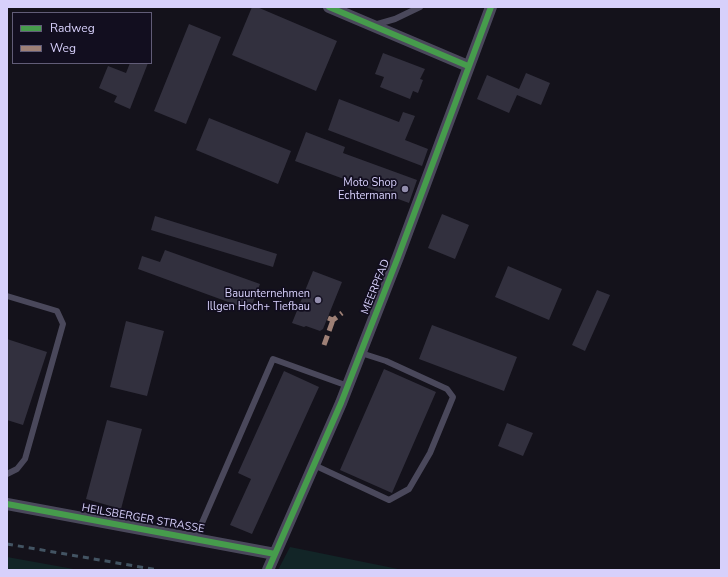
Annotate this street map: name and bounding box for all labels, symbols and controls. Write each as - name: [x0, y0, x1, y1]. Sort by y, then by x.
- legend: [12, 12, 152, 64]
- text: Radweg: [50, 20, 95, 36]
- text: Weg: [50, 40, 76, 56]
- place label: Moto Shop Echtermann: [338, 176, 397, 202]
- marker: Moto Shop Echtermann: [400, 184, 410, 194]
- street label: MEERPFAD: [359, 258, 393, 316]
- place label: Bauunternehmen Illgen Hoch+ Tiefbau: [207, 287, 310, 313]
- marker: Bauunternehmen Illgen Hoch+ Tiefbau: [313, 295, 323, 305]
- street label: HEILSBERGER STRASSE: [81, 502, 205, 536]

